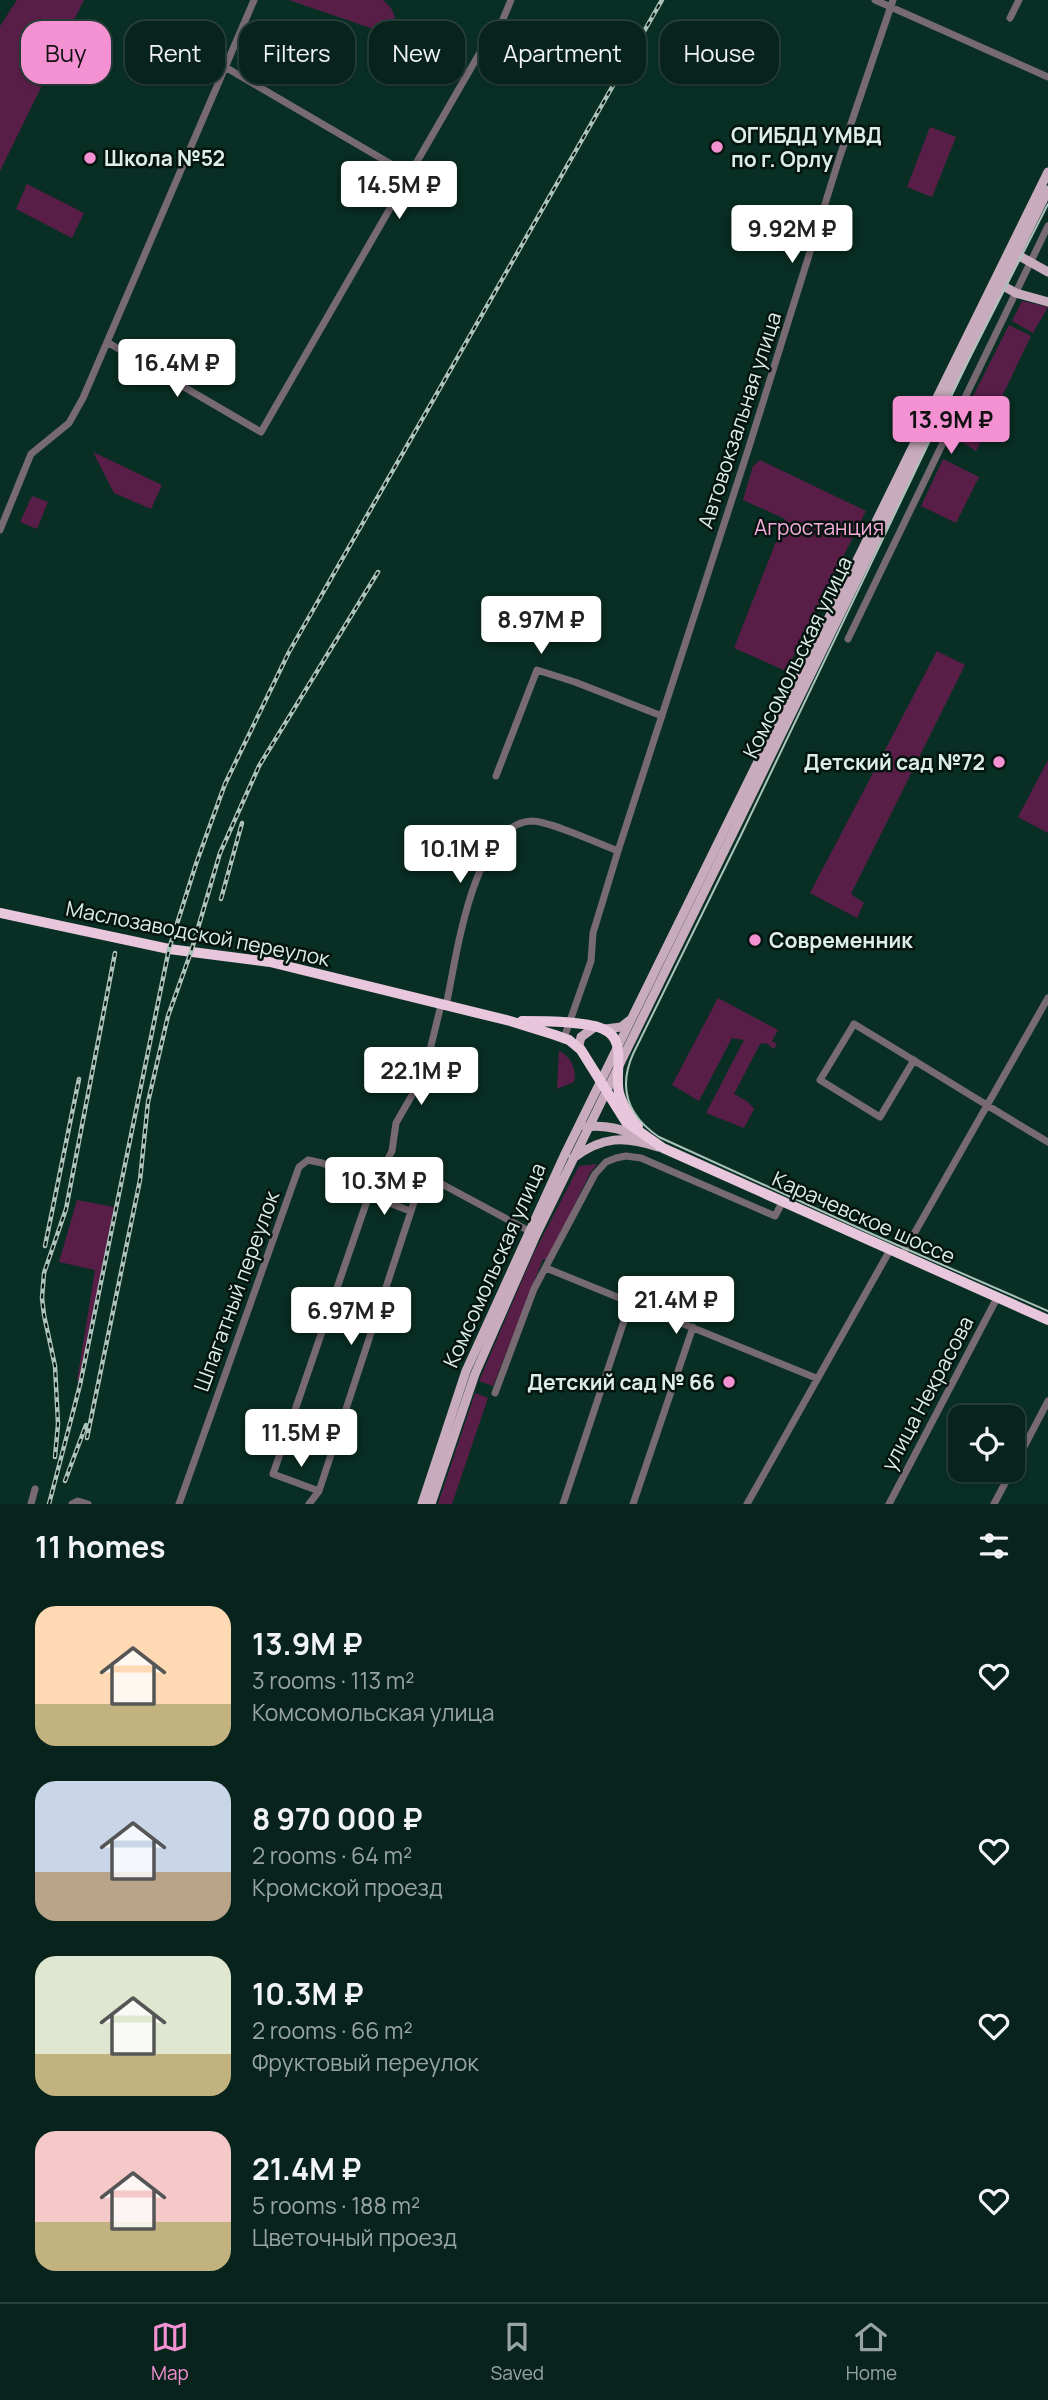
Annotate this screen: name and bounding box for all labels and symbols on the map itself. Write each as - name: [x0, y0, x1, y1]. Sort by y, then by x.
- place label: ОГИБДД УМВД по г. Орлу: [731, 121, 882, 173]
- marker: ОГИБДД УМВД по г. Орлу: [709, 139, 725, 155]
- place label: Школа №52: [104, 144, 225, 172]
- marker: Школа №52: [82, 150, 98, 166]
- pin: 14.5M ₽: [334, 162, 464, 221]
- pin: 9.92M ₽: [727, 205, 857, 265]
- street label: Автовокзальная улица: [691, 308, 787, 532]
- pin: 16.4M ₽: [112, 340, 242, 399]
- pin: 13.9M ₽: [886, 396, 1016, 456]
- park label: Агростанция: [754, 513, 884, 541]
- street label: Комсомольская улица: [736, 551, 858, 763]
- pin: 8.97M ₽: [476, 596, 606, 656]
- place label: Детский сад №72: [804, 748, 985, 776]
- marker: Детский сад №72: [991, 754, 1007, 770]
- pin: 10.1M ₽: [395, 826, 525, 885]
- street label: Маслозаводской переулок: [64, 894, 333, 972]
- place label: Современник: [769, 926, 913, 954]
- marker: Современник: [747, 932, 763, 948]
- pin: 22.1M ₽: [356, 1048, 486, 1107]
- pin: 10.3M ₽: [319, 1158, 449, 1217]
- street label: Комсомольская улица: [436, 1158, 552, 1372]
- street label: Карачевское шоссе: [768, 1164, 960, 1270]
- street label: Шпагатный переулок: [187, 1186, 285, 1395]
- pin: 21.4M ₽: [611, 1276, 741, 1336]
- pin: 6.97M ₽: [286, 1288, 416, 1347]
- street label: улица Некрасова: [874, 1311, 980, 1475]
- place label: Детский сад № 66: [527, 1368, 715, 1396]
- marker: Детский сад № 66: [721, 1374, 737, 1390]
- pin: 11.5M ₽: [236, 1410, 366, 1469]

